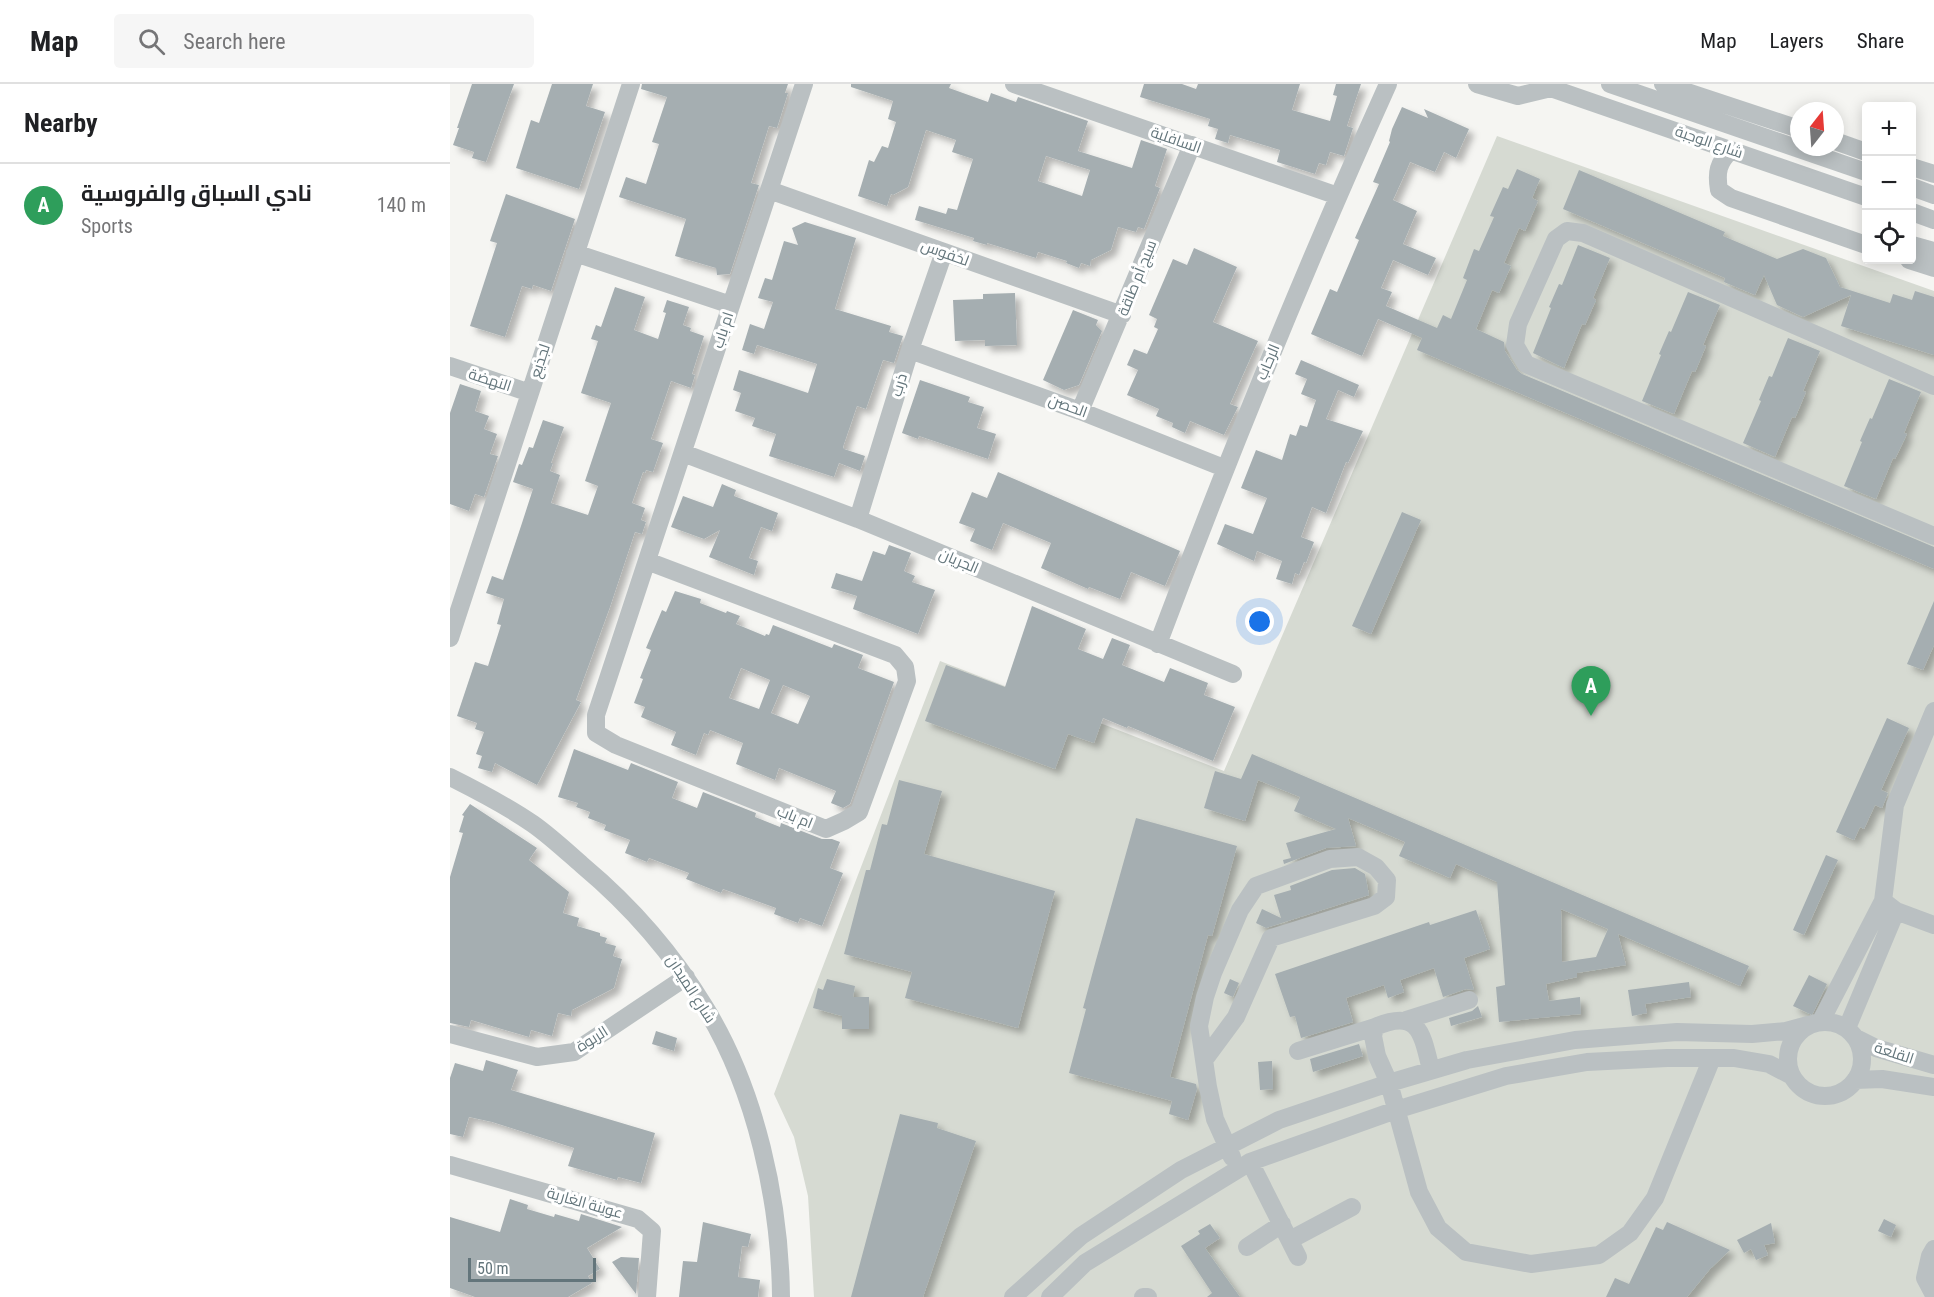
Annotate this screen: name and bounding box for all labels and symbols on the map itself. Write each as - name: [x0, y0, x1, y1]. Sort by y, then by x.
- north arrow: [1790, 102, 1844, 156]
- street label: شارع الوجبة: [1672, 122, 1745, 164]
- street label: السافلية: [1148, 123, 1204, 157]
- street label: لخفوس: [918, 236, 971, 271]
- street label: سيج أم طاقة: [1113, 237, 1162, 319]
- street label: ام باب: [709, 310, 738, 351]
- street label: الرحاب: [1252, 341, 1284, 383]
- street label: لجذيع: [526, 342, 556, 381]
- street label: النهضة: [466, 365, 514, 396]
- street label: ذرب: [887, 371, 911, 399]
- street label: الحصن: [1046, 391, 1090, 422]
- street label: الجريان: [936, 545, 982, 578]
- your location: [1245, 607, 1274, 636]
- pin: A: [1572, 666, 1610, 716]
- street label: ام باب: [774, 802, 816, 833]
- street label: شارع الميدان: [661, 952, 720, 1027]
- street label: الربوة: [573, 1022, 611, 1056]
- street label: القلعة: [1872, 1038, 1916, 1068]
- street label: عوينة الغارية: [545, 1184, 625, 1222]
- scale bar: [468, 1255, 596, 1282]

